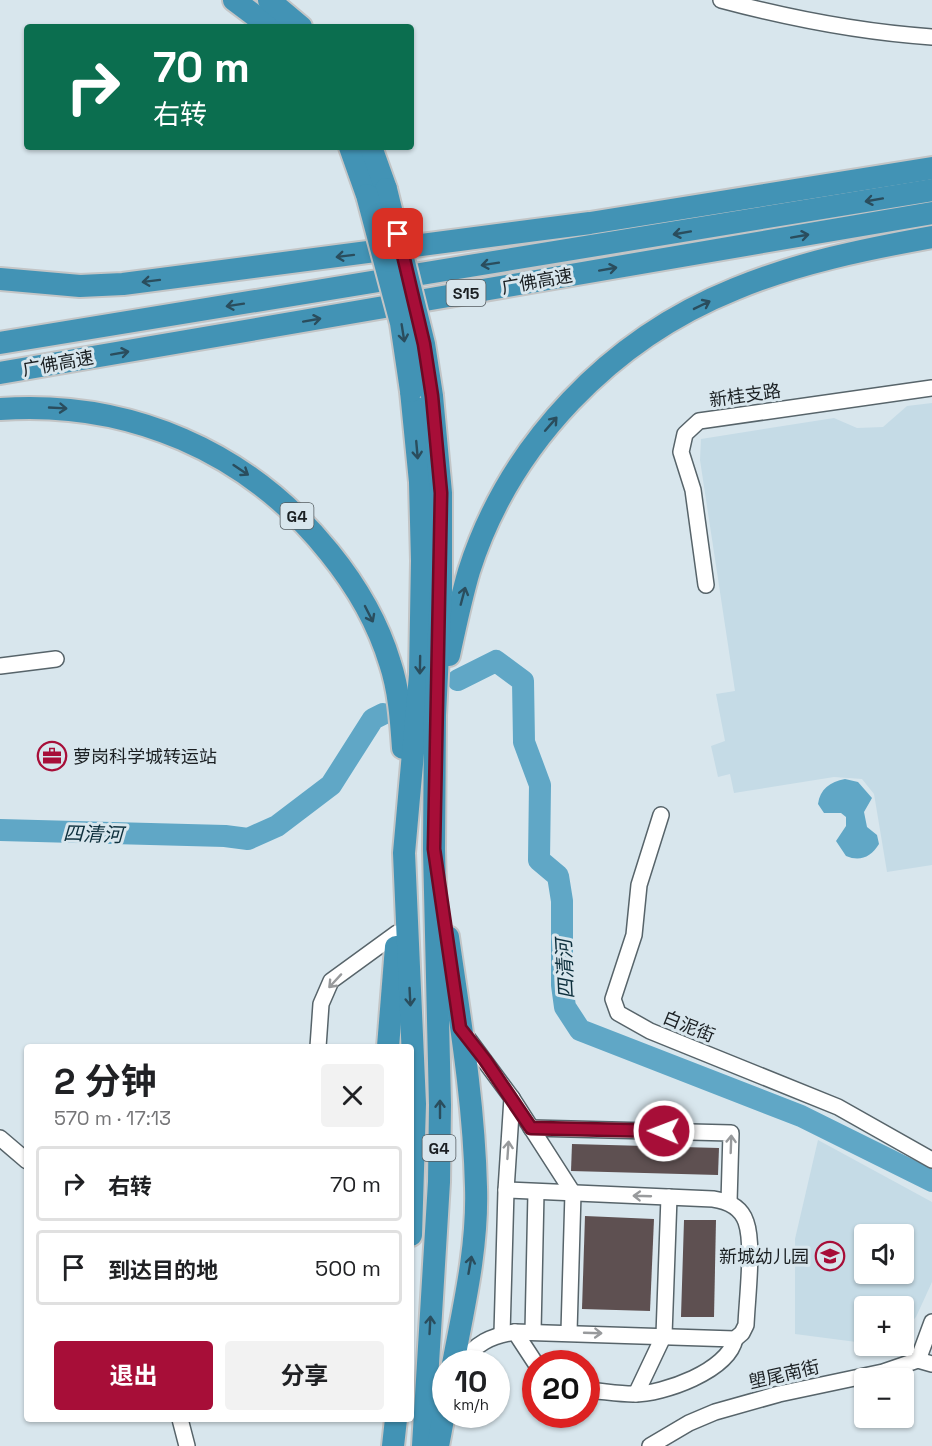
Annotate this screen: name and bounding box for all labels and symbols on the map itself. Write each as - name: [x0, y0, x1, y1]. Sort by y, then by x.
- one-way arrow: [865, 195, 885, 206]
- pin: [372, 208, 423, 259]
- one-way arrow: [673, 227, 692, 238]
- one-way arrow: [789, 230, 809, 241]
- one-way arrow: [335, 251, 355, 262]
- one-way arrow: [480, 259, 500, 270]
- street label: 广佛高速: [500, 263, 574, 299]
- one-way arrow: [597, 263, 617, 274]
- one-way arrow: [142, 275, 162, 286]
- road number: S15: [446, 280, 486, 306]
- one-way arrow: [693, 298, 711, 310]
- one-way arrow: [226, 300, 245, 311]
- one-way arrow: [302, 314, 321, 325]
- one-way arrow: [397, 322, 408, 342]
- street label: 广佛高速: [21, 345, 95, 381]
- one-way arrow: [109, 347, 129, 358]
- street label: 新桂支路: [708, 379, 782, 411]
- one-way arrow: [48, 403, 68, 414]
- one-way arrow: [544, 416, 557, 432]
- one-way arrow: [412, 439, 423, 459]
- one-way arrow: [232, 464, 249, 476]
- road number: G4: [280, 503, 314, 529]
- one-way arrow: [457, 587, 469, 606]
- one-way arrow: [363, 605, 375, 623]
- one-way arrow: [414, 655, 425, 675]
- office icon: 萝岗科学城转运站: [36, 740, 68, 772]
- place label: 萝岗科学城转运站: [73, 745, 217, 768]
- water label: 四清河: [63, 820, 127, 848]
- water label: 四清河: [550, 934, 580, 1000]
- one-way arrow: [328, 973, 343, 988]
- one-way arrow: [404, 986, 415, 1006]
- street label: 白泥街: [660, 1005, 718, 1047]
- one-way arrow: [434, 1099, 446, 1119]
- position arrow: [632, 1099, 696, 1163]
- one-way arrow: [725, 1134, 737, 1154]
- road number: G4: [422, 1135, 456, 1161]
- one-way arrow: [503, 1141, 514, 1161]
- one-way arrow: [632, 1190, 652, 1202]
- school or university icon: 新城幼儿园: [814, 1240, 846, 1272]
- place label: 新城幼儿园: [719, 1245, 809, 1268]
- one-way arrow: [465, 1255, 476, 1275]
- one-way arrow: [425, 1315, 436, 1335]
- one-way arrow: [582, 1327, 602, 1338]
- speed limit sign: 20: [522, 1350, 600, 1428]
- street label: 塱尾南街: [746, 1355, 822, 1393]

